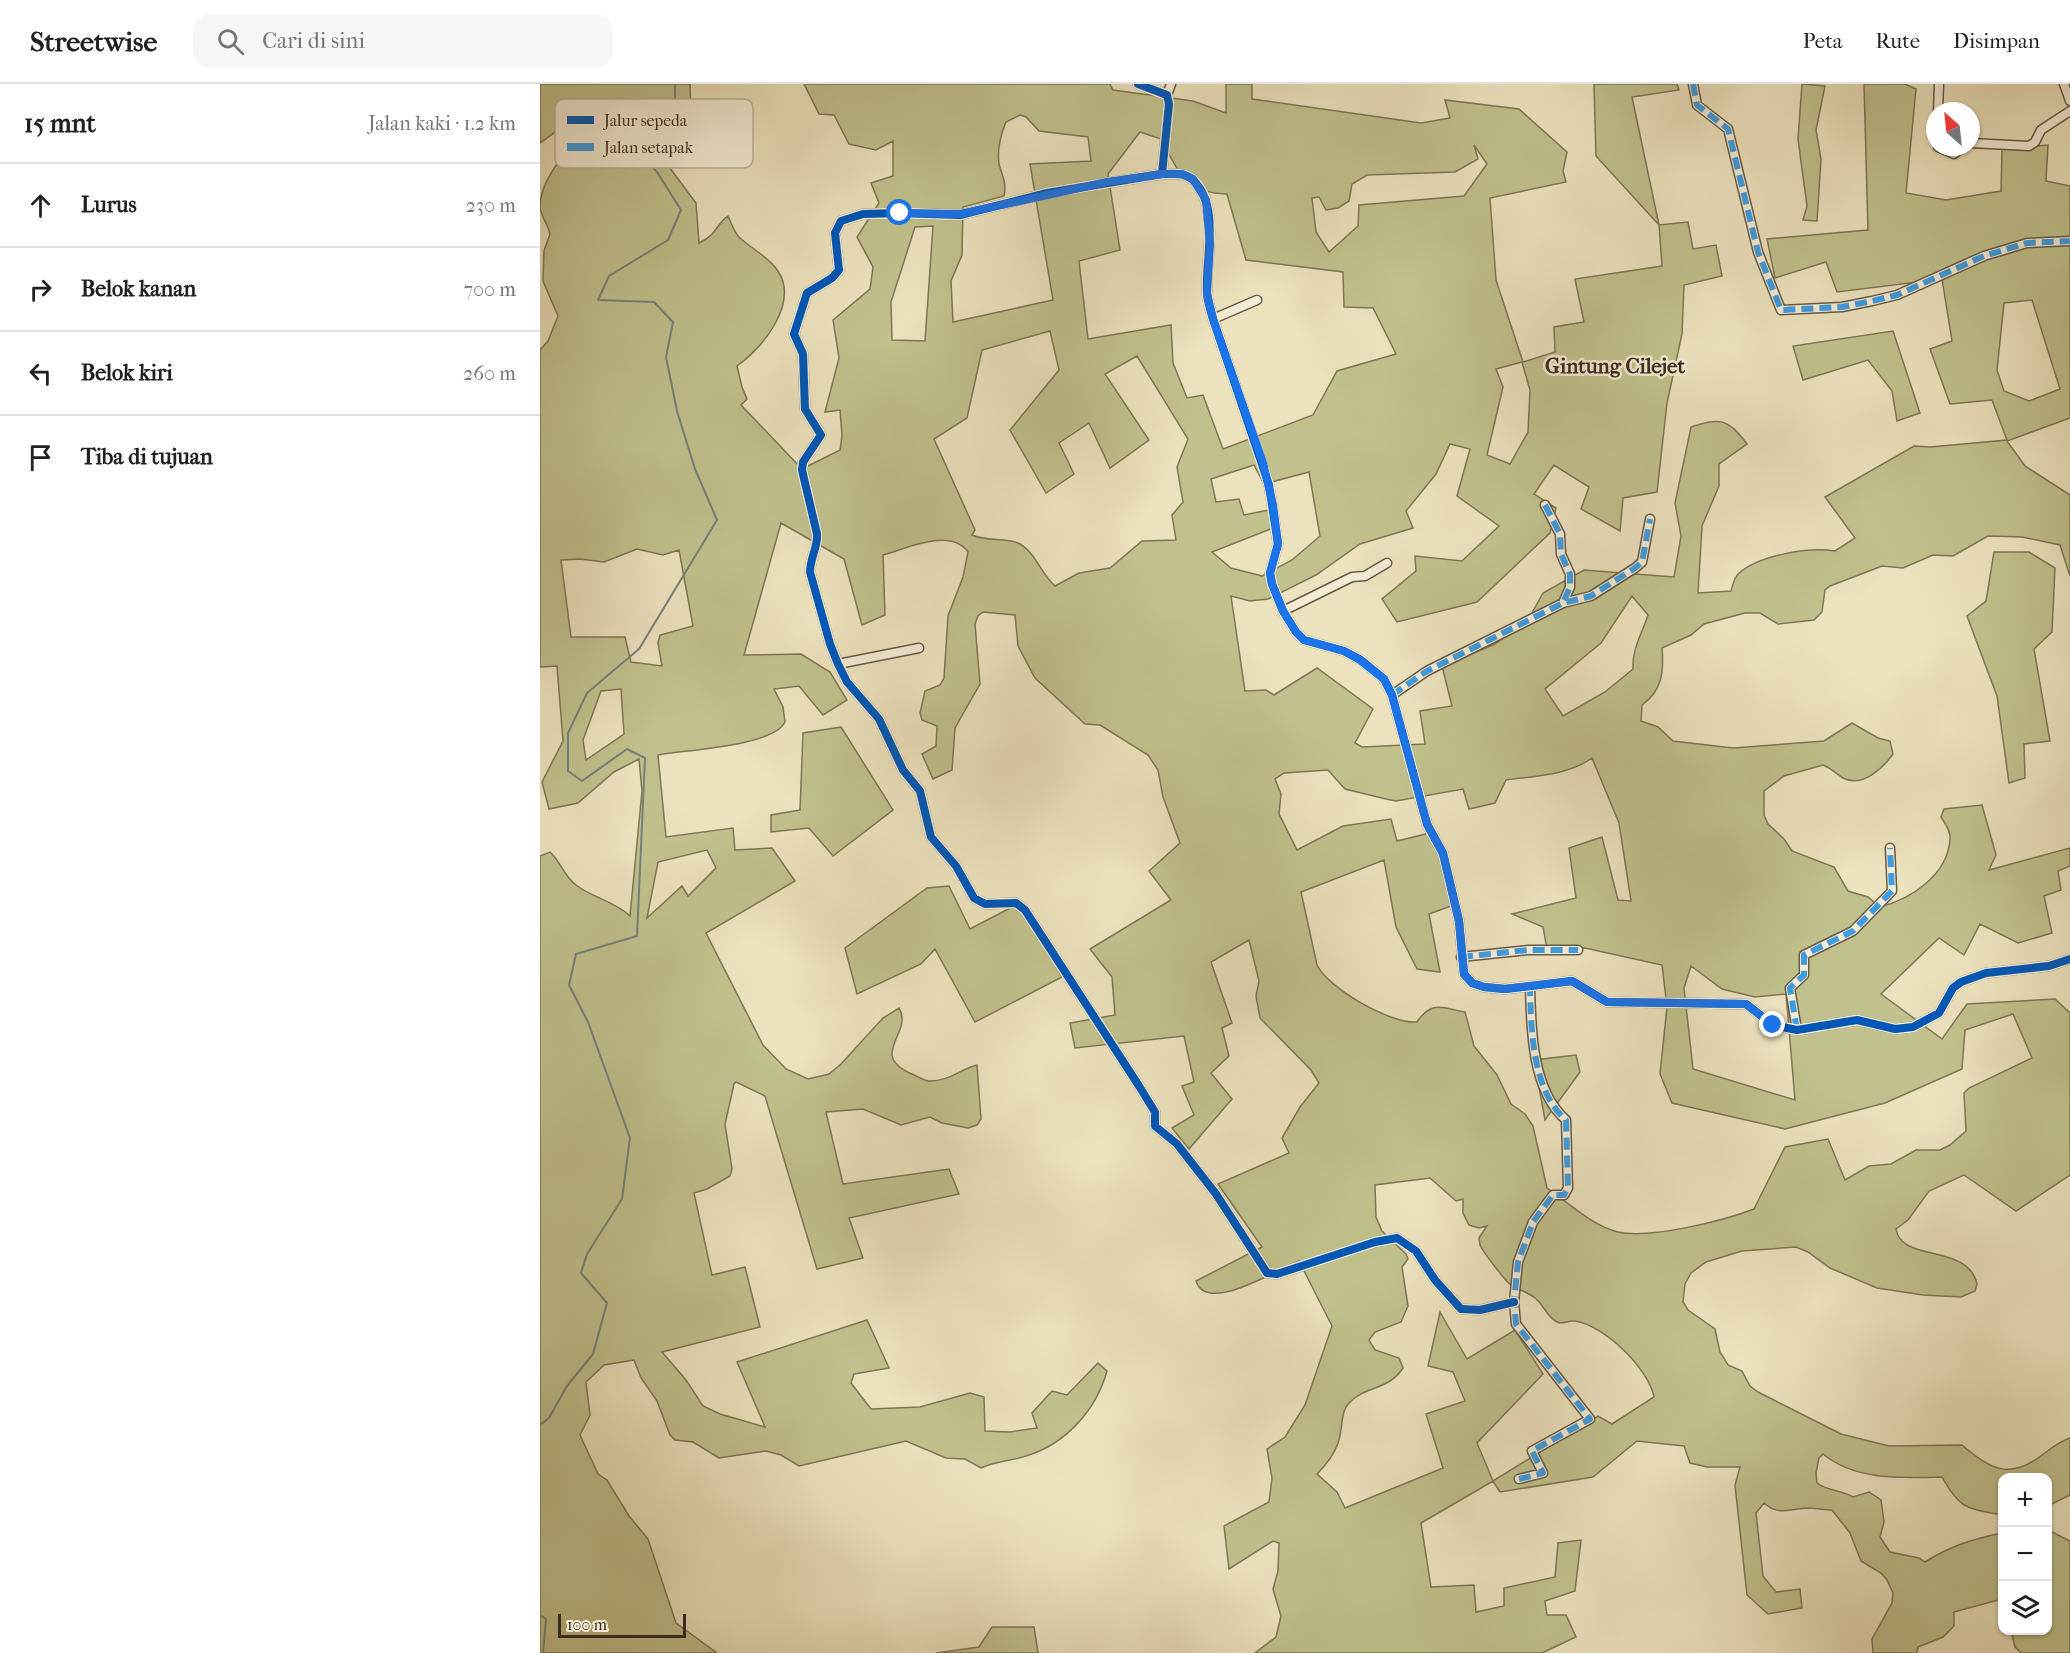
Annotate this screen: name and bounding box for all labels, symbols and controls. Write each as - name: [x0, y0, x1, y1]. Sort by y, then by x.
- search box: [193, 14, 613, 68]
- text: Streetwise: [30, 25, 157, 58]
- icon: search: [214, 25, 247, 58]
- text: Cari di sini: [262, 28, 365, 54]
- text: Peta: [1803, 29, 1842, 53]
- text: Rute: [1875, 29, 1920, 53]
- text: Disimpan: [1953, 29, 2040, 53]
- legend: [555, 99, 753, 168]
- north arrow: [1926, 102, 1980, 156]
- text: 15 mnt: [24, 108, 96, 139]
- text: Jalur sepeda: [602, 111, 688, 130]
- text: Jalan kaki · 1.2 km: [368, 112, 516, 135]
- text: Jalan setapak: [602, 138, 694, 157]
- icon: ahead: [24, 189, 57, 222]
- text: Lurus: [81, 192, 137, 218]
- text: 230 m: [466, 194, 516, 217]
- route start: [886, 199, 912, 225]
- icon: right: [24, 273, 57, 306]
- text: Belok kanan: [81, 276, 196, 302]
- text: 700 m: [463, 278, 516, 301]
- district label: Gintung Cilejet: [1545, 354, 1685, 378]
- icon: left: [24, 357, 57, 390]
- text: Belok kiri: [81, 360, 173, 386]
- text: 260 m: [463, 362, 516, 385]
- icon: arrive: [24, 441, 57, 474]
- text: Tiba di tujuan: [81, 444, 213, 470]
- route end: [1759, 1011, 1785, 1037]
- map controls: [1998, 1473, 2052, 1635]
- button: +: [1998, 1473, 2052, 1527]
- button: −: [1998, 1527, 2052, 1581]
- button: layers: [1998, 1581, 2052, 1635]
- scale bar: [558, 1611, 686, 1638]
- text: 100 m: [567, 1615, 607, 1634]

